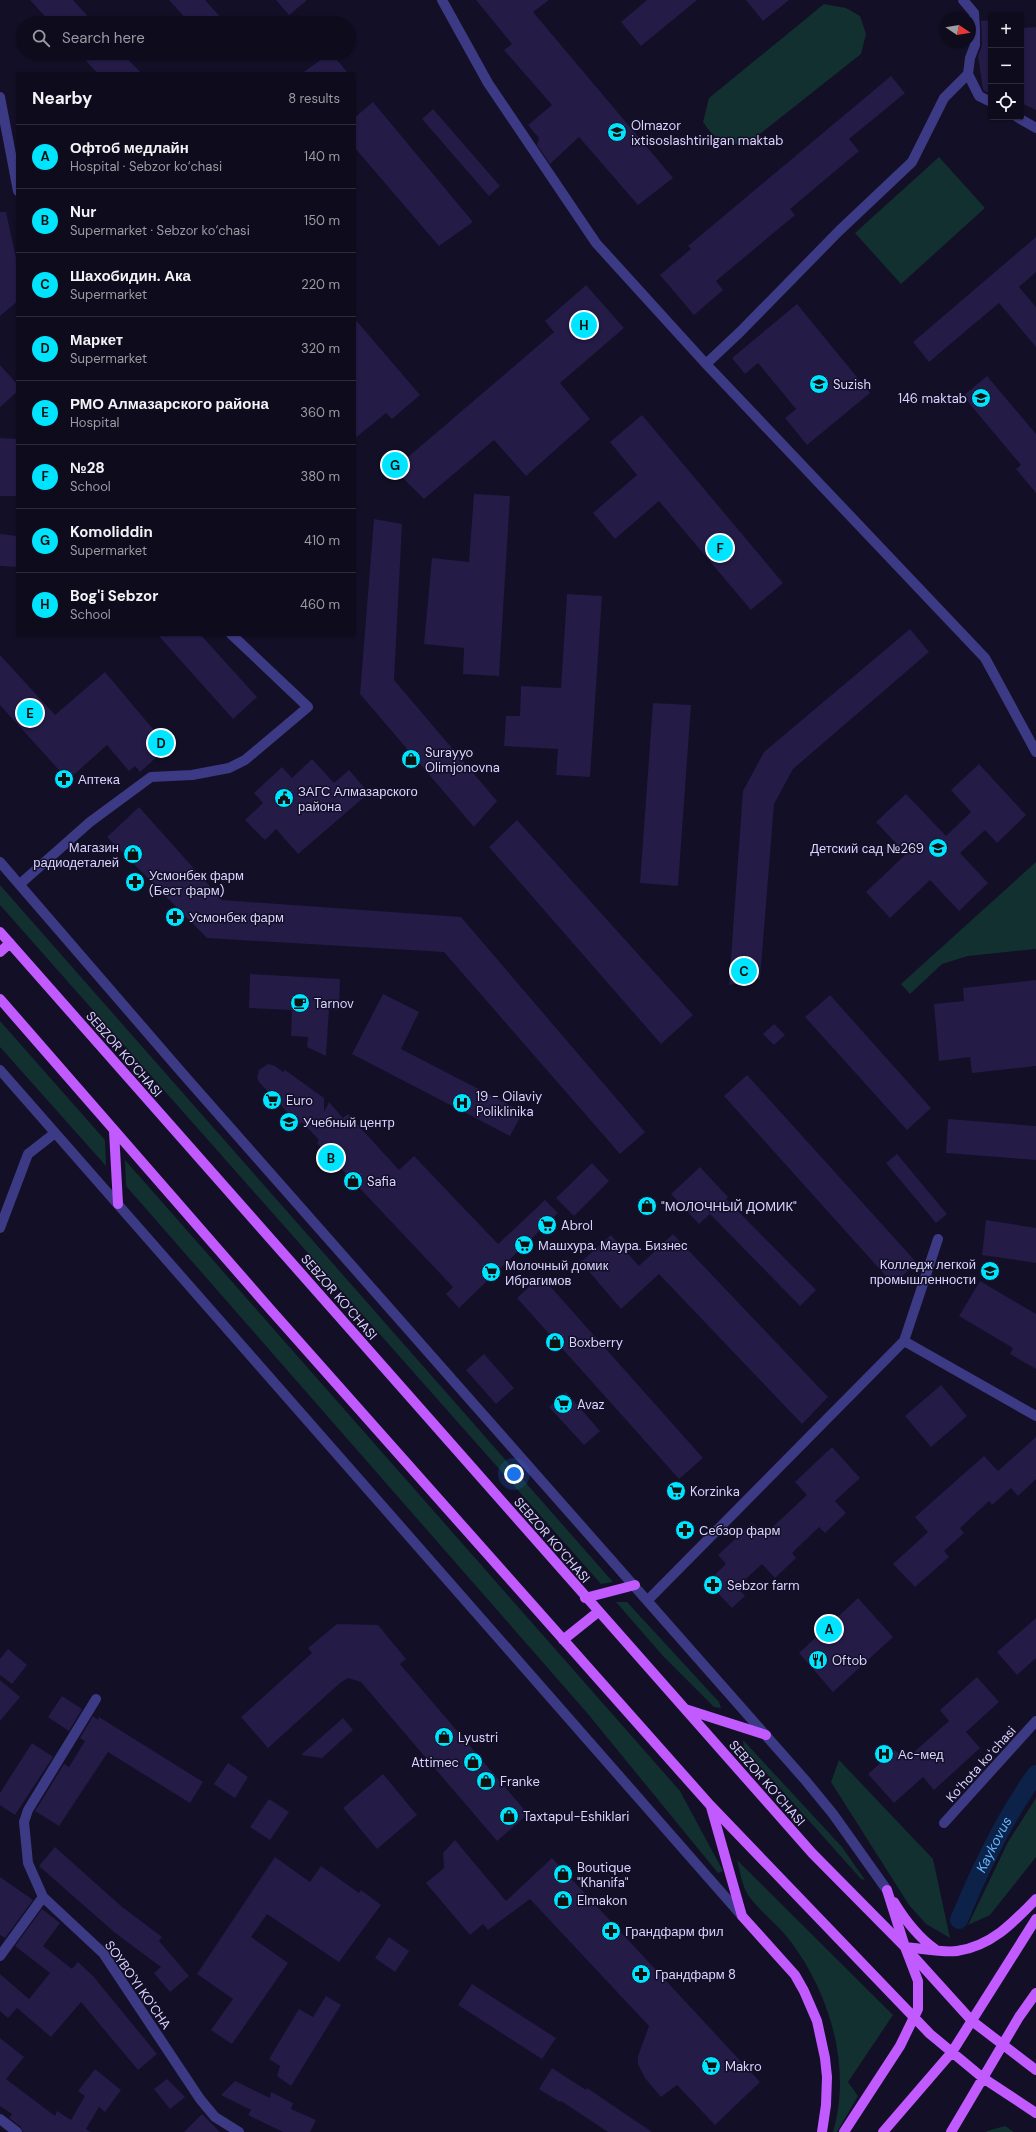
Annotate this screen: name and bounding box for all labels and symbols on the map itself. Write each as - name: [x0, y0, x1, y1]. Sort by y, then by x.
- north arrow: [940, 12, 976, 48]
- place label: Olmazor ixtisoslashtirilgan maktab: [631, 117, 783, 149]
- school or university icon: Olmazor ixtisoslashtirilgan maktab: [606, 121, 628, 143]
- pin: H: [571, 310, 597, 340]
- school or university icon: Suzish: [808, 373, 830, 395]
- place label: Suzish: [833, 376, 871, 393]
- school or university icon: 146 maktab: [970, 387, 992, 409]
- place label: 146 maktab: [898, 390, 967, 407]
- pin: G: [382, 450, 408, 480]
- pin: F: [707, 533, 733, 563]
- pin: E: [17, 698, 43, 728]
- pin: D: [148, 728, 174, 758]
- place label: Surayyo Olimjonovna: [425, 744, 500, 776]
- shop icon: Surayyo Olimjonovna: [400, 748, 422, 770]
- pharmacy icon: Аптека: [53, 768, 75, 790]
- place label: Аптека: [78, 771, 121, 788]
- place label: ЗАГС Алмазарского района: [298, 783, 418, 815]
- public building icon: ЗАГС Алмазарского района: [273, 787, 295, 809]
- school or university icon: Детский сад №269: [927, 837, 949, 859]
- place label: Магазин радиодеталей: [33, 839, 119, 871]
- place label: Детский сад №269: [810, 840, 924, 857]
- shop icon: Магазин радиодеталей: [122, 843, 144, 865]
- place label: Усмонбек фарм (Бест фарм): [149, 867, 244, 899]
- pharmacy icon: Усмонбек фарм (Бест фарм): [124, 871, 146, 893]
- pharmacy icon: Усмонбек фарм: [164, 906, 186, 928]
- place label: Усмонбек фарм: [189, 909, 284, 926]
- pin: C: [731, 956, 757, 986]
- cafe icon: Tarnov: [289, 992, 311, 1014]
- place label: Tarnov: [314, 995, 354, 1012]
- street label: SEBZOR KO‘CHASI: [82, 1008, 166, 1100]
- place label: 19 - Oilaviy Poliklinika: [476, 1088, 542, 1120]
- supermarket icon: Euro: [261, 1089, 283, 1111]
- place label: Euro: [286, 1092, 313, 1109]
- hospital icon: 19 - Oilaviy Poliklinika: [451, 1092, 473, 1114]
- school or university icon: Учебный центр: [278, 1111, 300, 1133]
- place label: Учебный центр: [303, 1114, 395, 1131]
- pin: B: [318, 1143, 344, 1173]
- shop icon: Safia: [342, 1170, 364, 1192]
- place label: Safia: [367, 1173, 396, 1190]
- shop icon: "МОЛОЧНЫЙ ДОМИК": [636, 1195, 658, 1217]
- place label: "МОЛОЧНЫЙ ДОМИК": [661, 1198, 797, 1215]
- supermarket icon: Abrol: [536, 1214, 558, 1236]
- place label: Abrol: [561, 1217, 593, 1234]
- supermarket icon: Машхура. Маура. Бизнес: [513, 1234, 535, 1256]
- place label: Машхура. Маура. Бизнес: [538, 1237, 688, 1254]
- street label: SEBZOR KO‘CHASI: [297, 1251, 381, 1343]
- place label: Колледж легкой промышленности: [870, 1256, 976, 1288]
- place label: Молочный домик Ибрагимов: [505, 1257, 609, 1289]
- school or university icon: Колледж легкой промышленности: [979, 1260, 1001, 1282]
- supermarket icon: Молочный домик Ибрагимов: [480, 1261, 502, 1283]
- shop icon: Boxberry: [544, 1331, 566, 1353]
- place label: Boxberry: [569, 1334, 623, 1351]
- supermarket icon: Avaz: [552, 1393, 574, 1415]
- place label: Avaz: [577, 1396, 605, 1413]
- your location: [504, 1464, 524, 1484]
- supermarket icon: Korzinka: [665, 1480, 687, 1502]
- place label: Korzinka: [690, 1483, 740, 1500]
- street label: SEBZOR KO‘CHASI: [510, 1494, 594, 1586]
- pharmacy icon: Себзор фарм: [674, 1519, 696, 1541]
- place label: Себзор фарм: [699, 1522, 781, 1539]
- pharmacy icon: Sebzor farm: [702, 1574, 724, 1596]
- place label: Sebzor farm: [727, 1577, 800, 1594]
- pin: A: [816, 1614, 842, 1644]
- restaurant icon: Oftob: [807, 1649, 829, 1671]
- place label: Oftob: [832, 1652, 867, 1669]
- street label: Koʻhota koʻchasi: [942, 1722, 1020, 1806]
- shop icon: Lyustri: [433, 1726, 455, 1748]
- place label: Lyustri: [458, 1729, 498, 1746]
- street label: SEBZOR KO‘CHASI: [725, 1737, 809, 1829]
- hospital icon: Ас-мед: [873, 1743, 895, 1765]
- place label: Ас-мед: [898, 1746, 944, 1763]
- shop icon: Attimec: [462, 1751, 484, 1773]
- place label: Attimec: [411, 1754, 459, 1771]
- shop icon: Franke: [475, 1770, 497, 1792]
- place label: Franke: [500, 1773, 540, 1790]
- shop icon: Taxtapul-Eshiklari: [498, 1805, 520, 1827]
- place label: Taxtapul-Eshiklari: [523, 1808, 629, 1825]
- water label: Kaykovus: [972, 1813, 1016, 1876]
- place label: Boutique "Khanifa": [577, 1859, 631, 1891]
- shop icon: Boutique "Khanifa": [552, 1863, 574, 1885]
- shop icon: Elmakon: [552, 1889, 574, 1911]
- place label: Elmakon: [577, 1892, 627, 1909]
- pharmacy icon: Грандфарм фил: [600, 1920, 622, 1942]
- place label: Грандфарм фил: [625, 1923, 724, 1940]
- street label: SOYBO'YI KO'CHA: [101, 1937, 175, 2033]
- pharmacy icon: Грандфарм 8: [630, 1963, 652, 1985]
- place label: Грандфарм 8: [655, 1966, 736, 1983]
- supermarket icon: Makro: [700, 2055, 722, 2077]
- place label: Makro: [725, 2058, 762, 2075]

